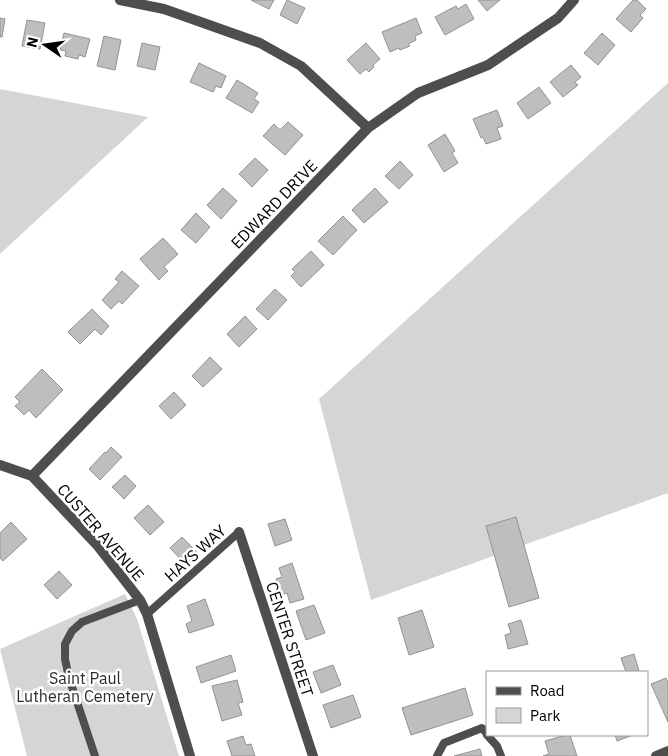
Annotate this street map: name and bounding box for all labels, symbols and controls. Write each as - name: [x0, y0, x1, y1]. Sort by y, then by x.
- north arrow: [20, 20, 70, 70]
- text: N: [22, 35, 42, 49]
- street label: EDWARD DRIVE: [227, 155, 321, 253]
- street label: CUSTER AVENUE: [53, 479, 149, 585]
- street label: HAYS WAY: [160, 520, 230, 586]
- street label: CENTER STREET: [262, 579, 318, 699]
- park label: Saint Paul Lutheran Cemetery: [16, 668, 154, 706]
- legend: [486, 671, 648, 736]
- text: Road: [530, 681, 565, 700]
- text: Park: [530, 706, 560, 725]

